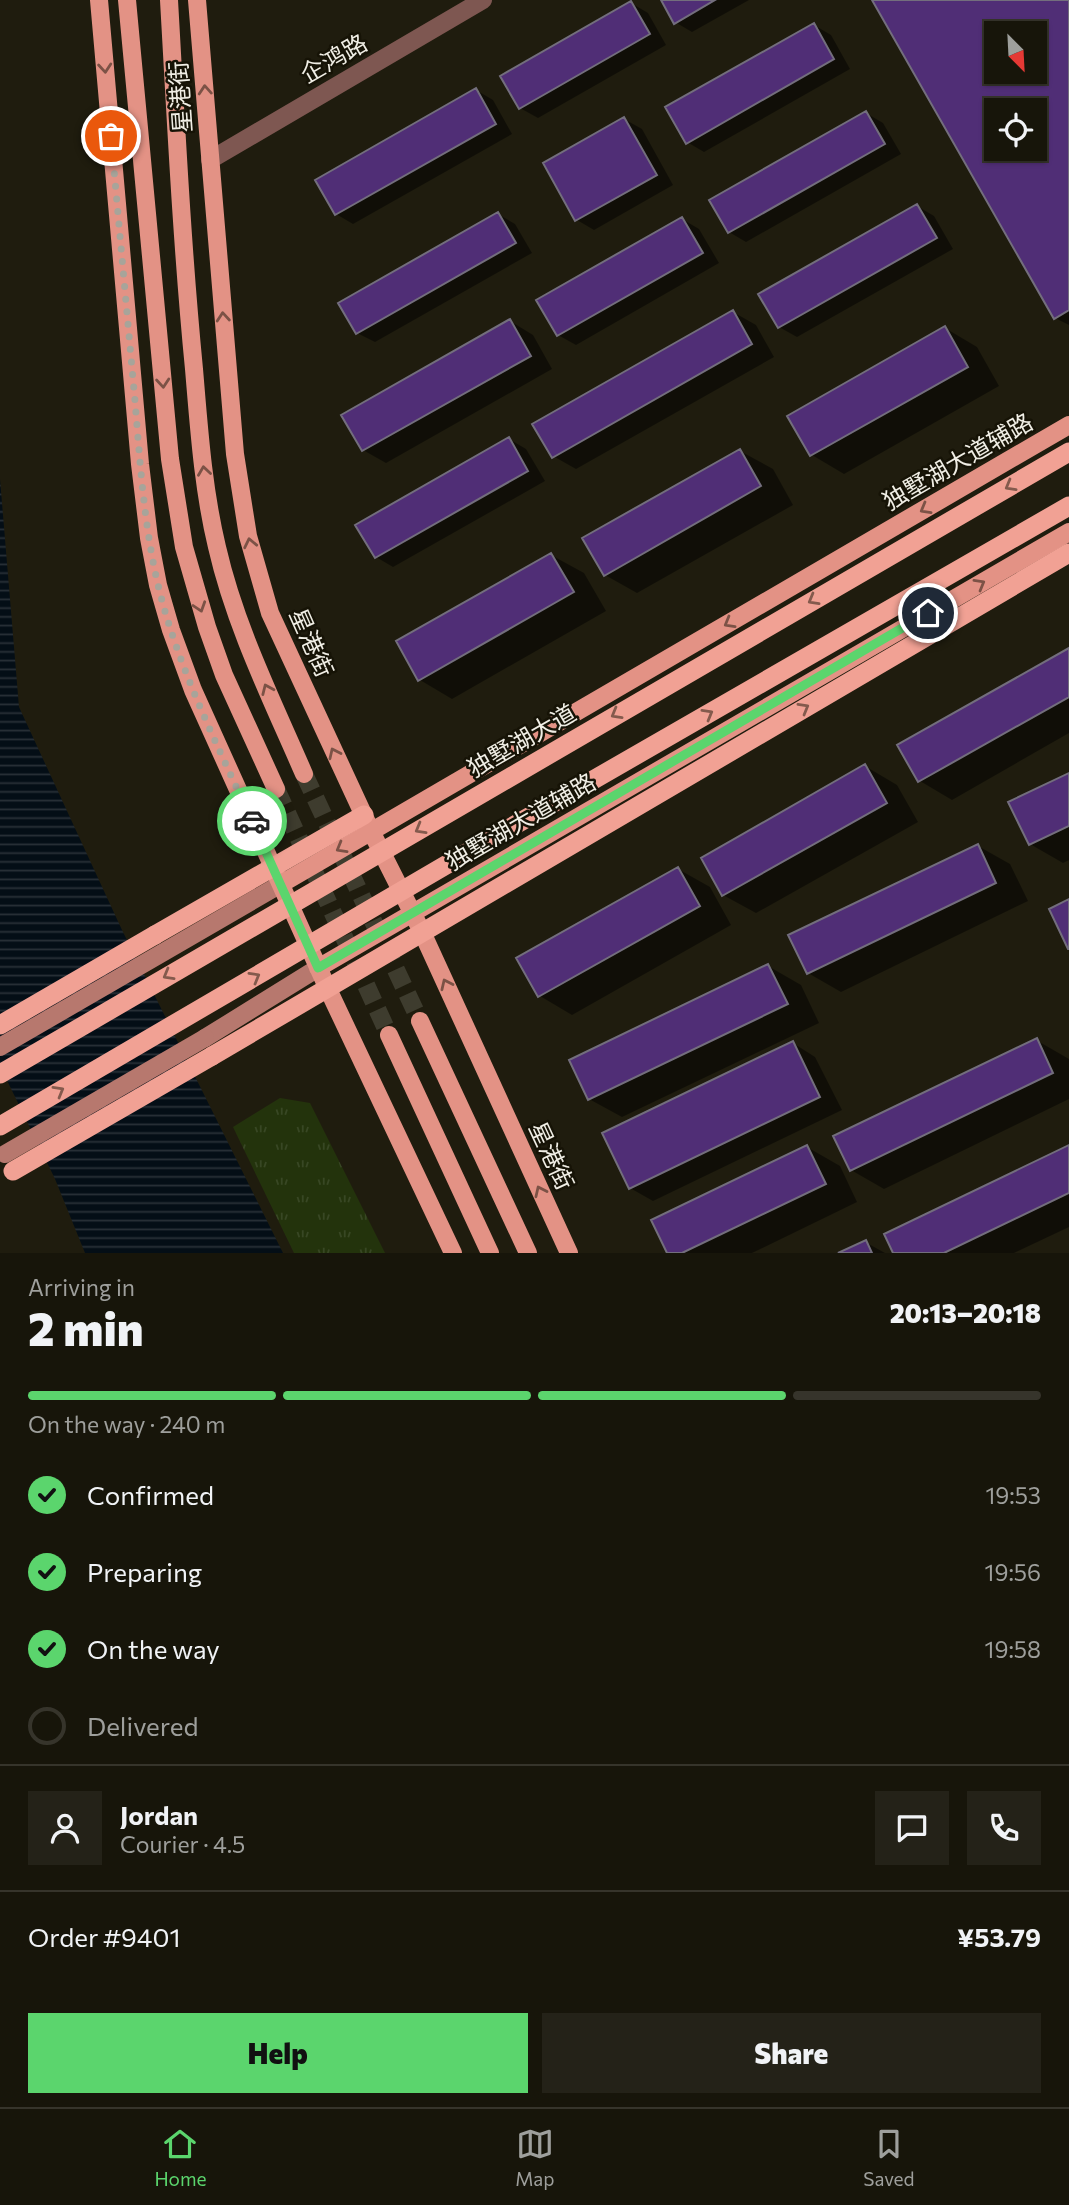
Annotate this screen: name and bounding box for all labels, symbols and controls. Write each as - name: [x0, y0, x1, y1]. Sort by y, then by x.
- north arrow: [984, 21, 1046, 84]
- map controls: [984, 21, 1047, 161]
- street label: 企鸿路: [295, 27, 372, 88]
- street label: 星港街: [163, 60, 196, 134]
- one-way arrow: [97, 63, 112, 74]
- one-way arrow: [198, 84, 213, 95]
- button: locate: [984, 98, 1047, 161]
- pin: [81, 106, 141, 166]
- icon: bag: [92, 117, 130, 155]
- one-way arrow: [216, 311, 231, 322]
- one-way arrow: [155, 378, 170, 389]
- street label: 独墅湖大道辅路: [877, 406, 1037, 515]
- one-way arrow: [197, 465, 212, 477]
- one-way arrow: [1005, 478, 1017, 491]
- one-way arrow: [920, 501, 933, 514]
- one-way arrow: [243, 537, 258, 549]
- one-way arrow: [972, 579, 985, 592]
- pin: [898, 583, 958, 643]
- one-way arrow: [808, 592, 821, 605]
- icon: home: [909, 594, 947, 632]
- one-way arrow: [192, 601, 207, 613]
- street label: 星港街: [284, 604, 340, 681]
- one-way arrow: [723, 615, 736, 628]
- one-way arrow: [261, 683, 275, 696]
- street label: 独墅湖大道: [462, 697, 580, 782]
- one-way arrow: [796, 703, 809, 716]
- one-way arrow: [611, 706, 624, 719]
- one-way arrow: [700, 709, 713, 722]
- one-way arrow: [329, 748, 343, 760]
- street label: 独墅湖大道辅路: [440, 766, 600, 875]
- courier: [217, 786, 287, 856]
- icon: car: [233, 802, 271, 840]
- one-way arrow: [414, 820, 427, 833]
- one-way arrow: [336, 840, 349, 853]
- one-way arrow: [163, 967, 176, 980]
- one-way arrow: [248, 972, 261, 985]
- one-way arrow: [440, 979, 454, 991]
- one-way arrow: [52, 1086, 64, 1099]
- street label: 星港街: [524, 1117, 581, 1194]
- one-way arrow: [535, 1186, 549, 1198]
- text: Arriving in: [28, 1273, 135, 1301]
- text: 20:13–20:18: [890, 1297, 1041, 1328]
- text: 2 min: [28, 1299, 144, 1355]
- text: On the way · 240 m: [28, 1410, 225, 1438]
- icon: check: [28, 1476, 66, 1514]
- text: Confirmed: [87, 1479, 214, 1510]
- text: 19:53: [985, 1481, 1041, 1509]
- icon: check: [28, 1553, 66, 1591]
- text: Preparing: [87, 1556, 202, 1587]
- text: 19:56: [985, 1558, 1041, 1586]
- icon: check: [28, 1630, 66, 1668]
- text: On the way: [87, 1633, 220, 1664]
- text: 19:58: [985, 1635, 1041, 1663]
- text: Delivered: [87, 1710, 198, 1741]
- button: person: [28, 1791, 102, 1865]
- button: chat: [875, 1791, 949, 1865]
- button: phone: [967, 1791, 1041, 1865]
- text: Jordan: [120, 1799, 198, 1830]
- text: Courier · 4.5: [120, 1830, 245, 1858]
- text: Order #9401: [28, 1921, 181, 1952]
- text: ¥53.79: [957, 1921, 1041, 1952]
- button: Help: [28, 2013, 528, 2093]
- button: Share: [542, 2013, 1041, 2093]
- tab: Home: [154, 2125, 207, 2190]
- tab: Map: [515, 2125, 555, 2190]
- tab: Saved: [863, 2125, 915, 2190]

